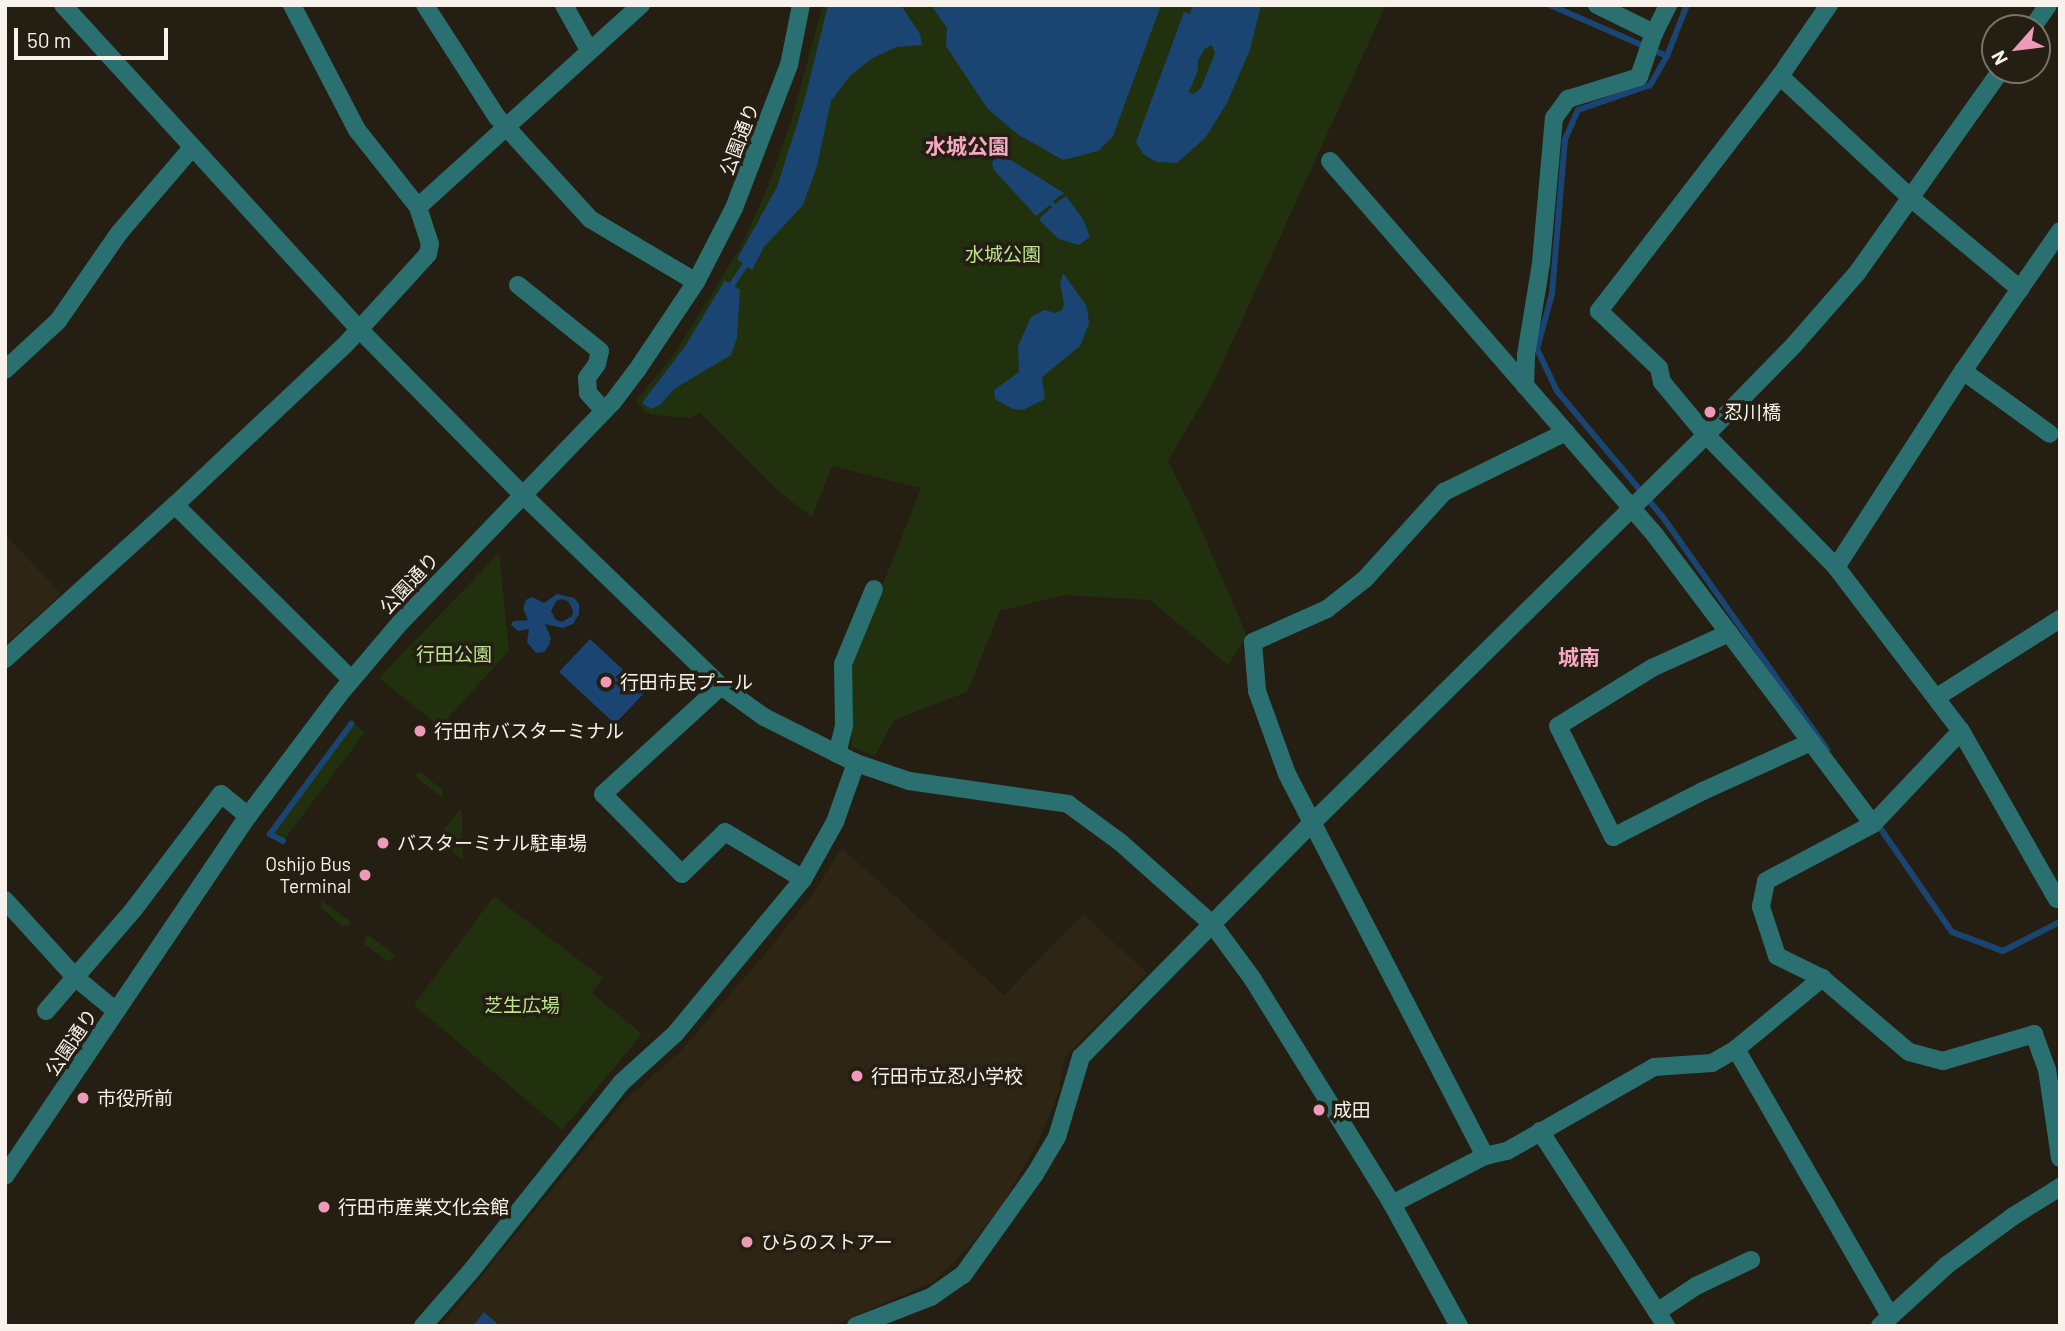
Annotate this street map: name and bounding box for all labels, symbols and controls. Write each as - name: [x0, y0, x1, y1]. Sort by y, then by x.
- scale bar: [18, 14, 172, 58]
- north arrow: [1981, 14, 2051, 84]
- text: 50 m: [27, 27, 71, 52]
- text: N: [1986, 47, 2012, 69]
- street label: 公園通り: [715, 99, 763, 179]
- district label: 水城公園: [925, 133, 1009, 159]
- park label: 水城公園: [965, 243, 1041, 265]
- place label: 忍川橋: [1724, 401, 1781, 423]
- marker: 忍川橋: [1702, 404, 1718, 420]
- street label: 公園通り: [375, 547, 443, 619]
- park label: 行田公園: [416, 643, 492, 665]
- district label: 城南: [1558, 644, 1600, 670]
- place label: 行田市民プール: [620, 671, 753, 693]
- marker: 行田市民プール: [598, 674, 614, 690]
- place label: 行田市バスターミナル: [434, 720, 624, 742]
- marker: 行田市バスターミナル: [412, 723, 428, 739]
- place label: バスターミナル駐車場: [397, 832, 587, 854]
- marker: バスターミナル駐車場: [375, 835, 391, 851]
- place label: Oshijo Bus Terminal: [265, 853, 351, 897]
- marker: Oshijo Bus Terminal: [357, 867, 373, 883]
- park label: 芝生広場: [484, 994, 560, 1016]
- street label: 公園通り: [40, 1004, 102, 1080]
- place label: 行田市立忍小学校: [871, 1065, 1023, 1087]
- marker: 行田市立忍小学校: [849, 1068, 865, 1084]
- place label: 市役所前: [97, 1087, 173, 1109]
- marker: 市役所前: [75, 1090, 91, 1106]
- place label: 成田: [1333, 1099, 1371, 1121]
- marker: 成田: [1311, 1102, 1327, 1118]
- place label: 行田市産業文化会館: [338, 1196, 509, 1218]
- marker: 行田市産業文化会館: [316, 1199, 332, 1215]
- place label: ひらのストアー: [761, 1231, 893, 1253]
- marker: ひらのストアー: [739, 1234, 755, 1250]

